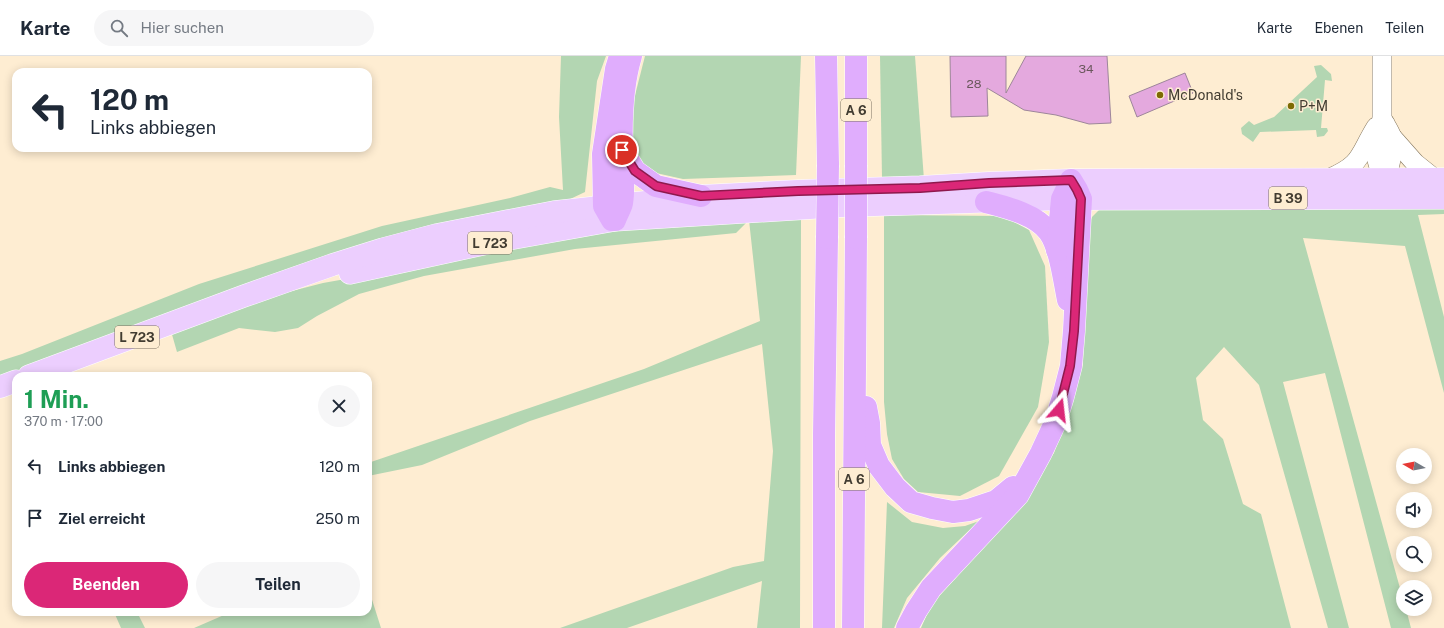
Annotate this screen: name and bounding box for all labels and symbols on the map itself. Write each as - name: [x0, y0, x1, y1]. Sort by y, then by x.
- house number: 34: [1078, 62, 1094, 76]
- house number: 28: [967, 77, 982, 91]
- place label: McDonald's: [1168, 87, 1243, 103]
- marker: McDonald's: [1155, 90, 1165, 100]
- place label: P+M: [1299, 98, 1328, 114]
- road number: A 6: [841, 99, 871, 121]
- marker: P+M: [1286, 101, 1296, 111]
- pin: [605, 133, 639, 167]
- road number: B 39: [1269, 187, 1307, 209]
- road number: L 723: [468, 232, 512, 254]
- road number: L 723: [115, 326, 159, 348]
- position arrow: [1038, 389, 1080, 431]
- north arrow: [1396, 448, 1432, 484]
- road number: A 6: [839, 468, 869, 490]

